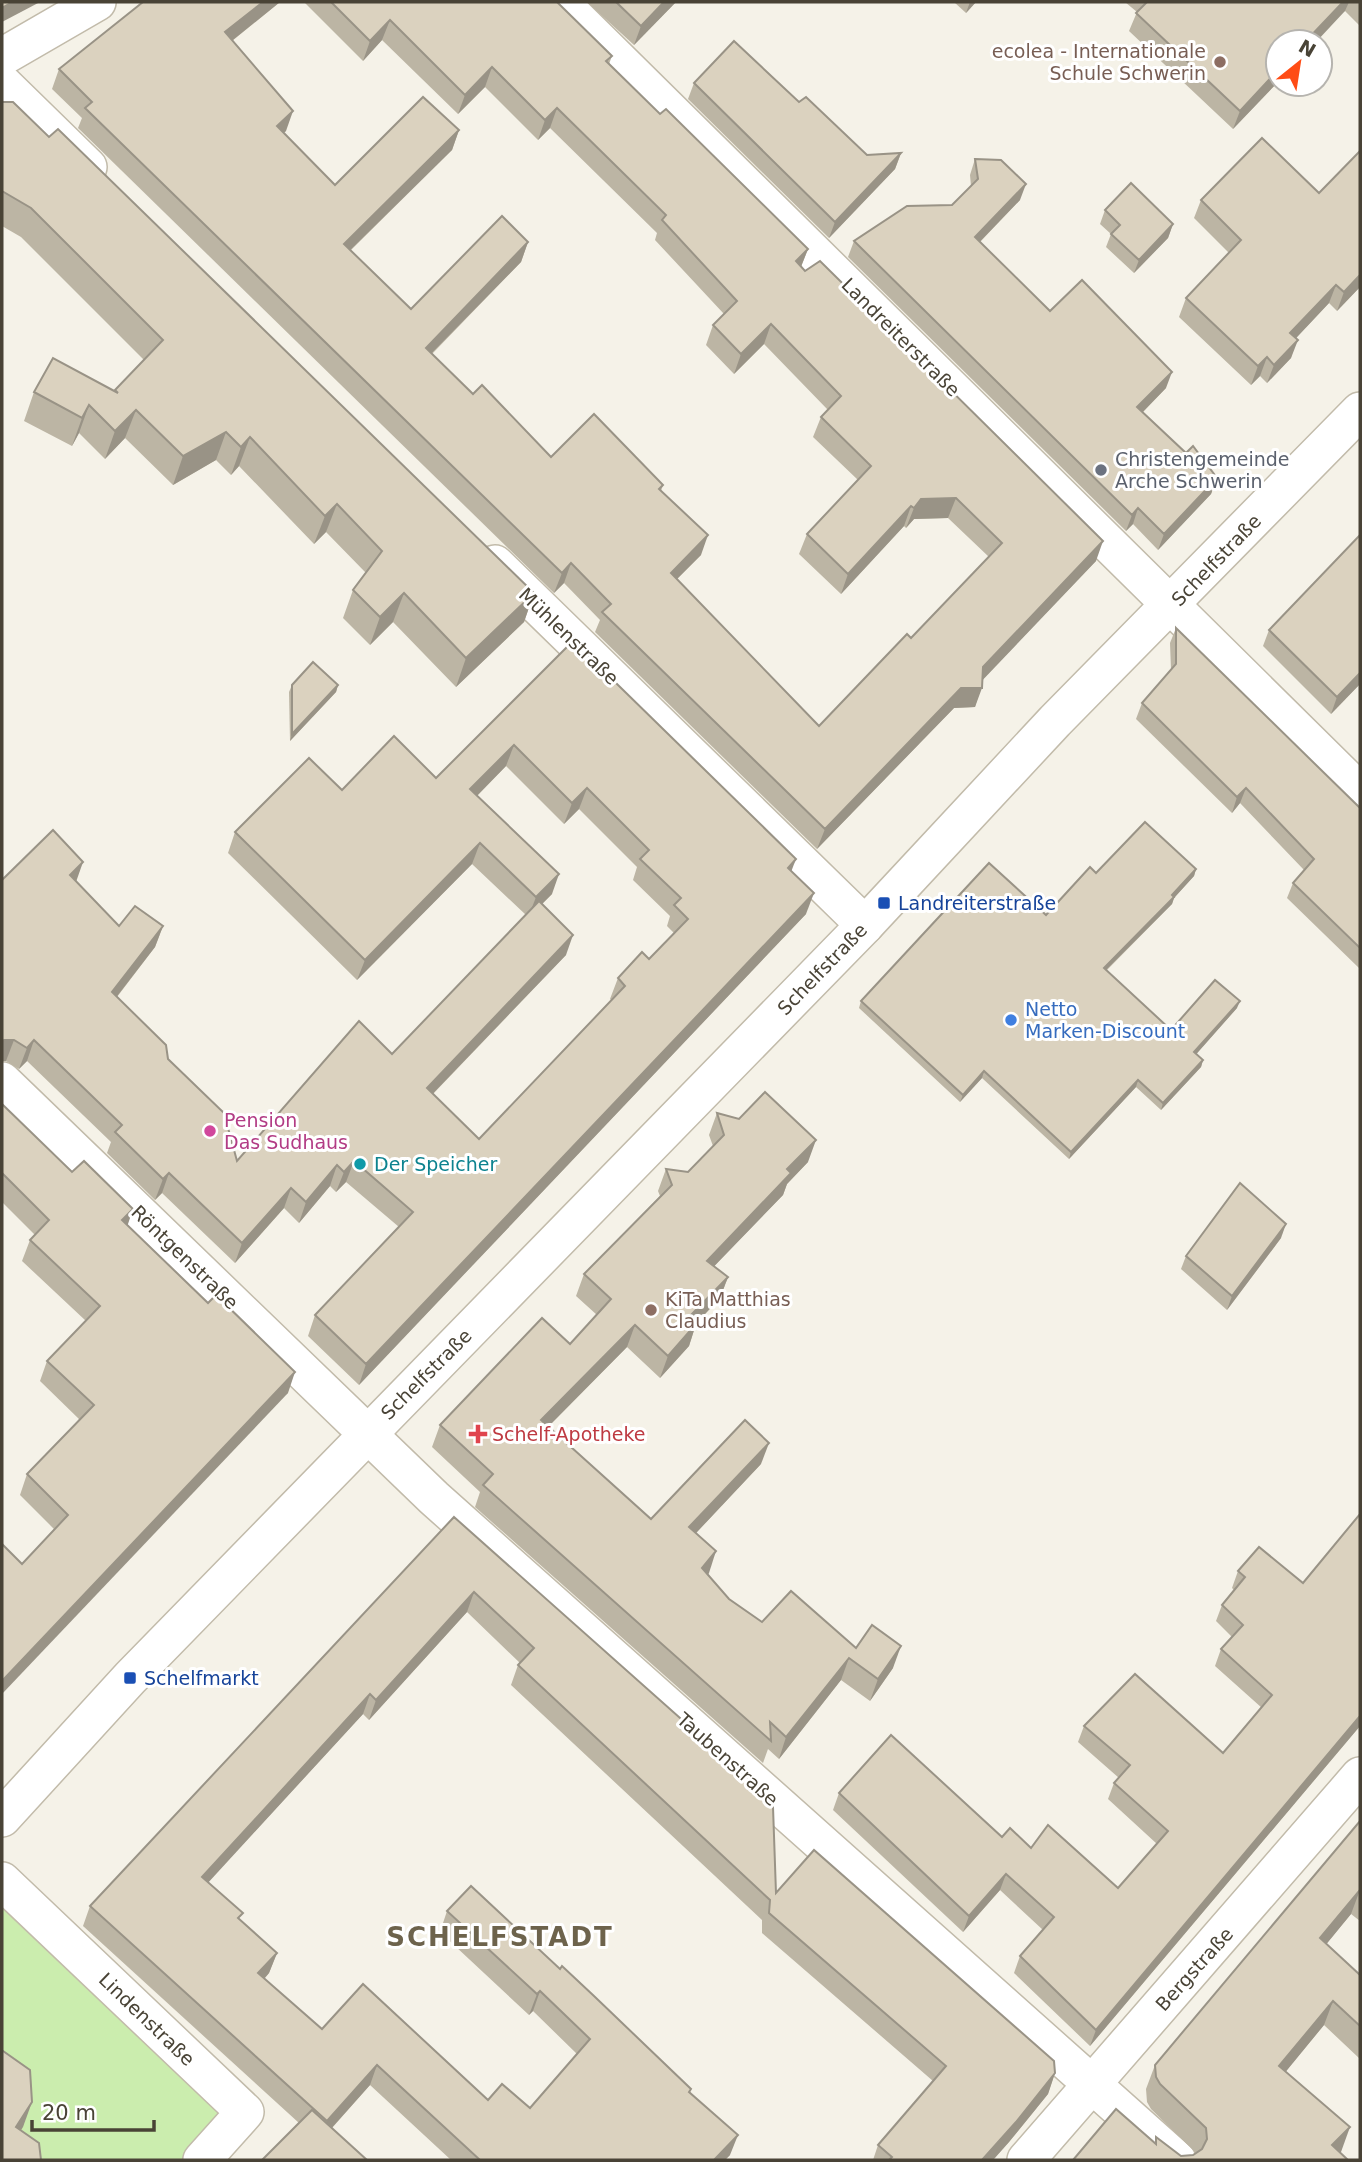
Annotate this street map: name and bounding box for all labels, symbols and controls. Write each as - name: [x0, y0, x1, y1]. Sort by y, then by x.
- north arrow: [1264, 28, 1334, 98]
- text: N: [1295, 35, 1320, 62]
- place label: ecolea - Internationale Schule Schwerin: [992, 40, 1206, 84]
- marker: ecolea - Internationale Schule Schwerin: [1212, 54, 1228, 70]
- street label: Landreiterstraße: [837, 273, 965, 401]
- place label: Christengemeinde Arche Schwerin: [1115, 448, 1290, 492]
- marker: Christengemeinde Arche Schwerin: [1093, 462, 1109, 478]
- street label: Schelfstraße: [1167, 510, 1265, 610]
- street label: Mühlenstraße: [515, 583, 623, 689]
- place label: Landreiterstraße: [898, 892, 1056, 914]
- marker: Landreiterstraße: [876, 895, 892, 911]
- street label: Schelfstraße: [773, 919, 871, 1019]
- place label: Netto Marken-Discount: [1025, 998, 1185, 1042]
- marker: Netto Marken-Discount: [1003, 1012, 1019, 1028]
- place label: Pension Das Sudhaus: [224, 1109, 348, 1153]
- marker: Pension Das Sudhaus: [202, 1123, 218, 1139]
- place label: Der Speicher: [374, 1153, 497, 1175]
- marker: Der Speicher: [352, 1156, 368, 1172]
- street label: Röntgenstraße: [127, 1201, 243, 1313]
- place label: KiTa Matthias Claudius: [665, 1288, 791, 1332]
- marker: KiTa Matthias Claudius: [643, 1302, 659, 1318]
- street label: Schelfstraße: [376, 1324, 476, 1424]
- place label: Schelf-Apotheke: [492, 1423, 645, 1445]
- marker: Schelf-Apotheke: [470, 1426, 486, 1442]
- place label: Schelfmarkt: [144, 1667, 259, 1689]
- marker: Schelfmarkt: [122, 1670, 138, 1686]
- street label: Taubenstraße: [672, 1707, 783, 1810]
- district label: SCHELFSTADT: [386, 1922, 614, 1952]
- street label: Bergstraße: [1151, 1923, 1237, 2015]
- street label: Lindenstraße: [95, 1968, 199, 2070]
- scale bar: [32, 2088, 154, 2132]
- text: 20 m: [42, 2101, 96, 2125]

